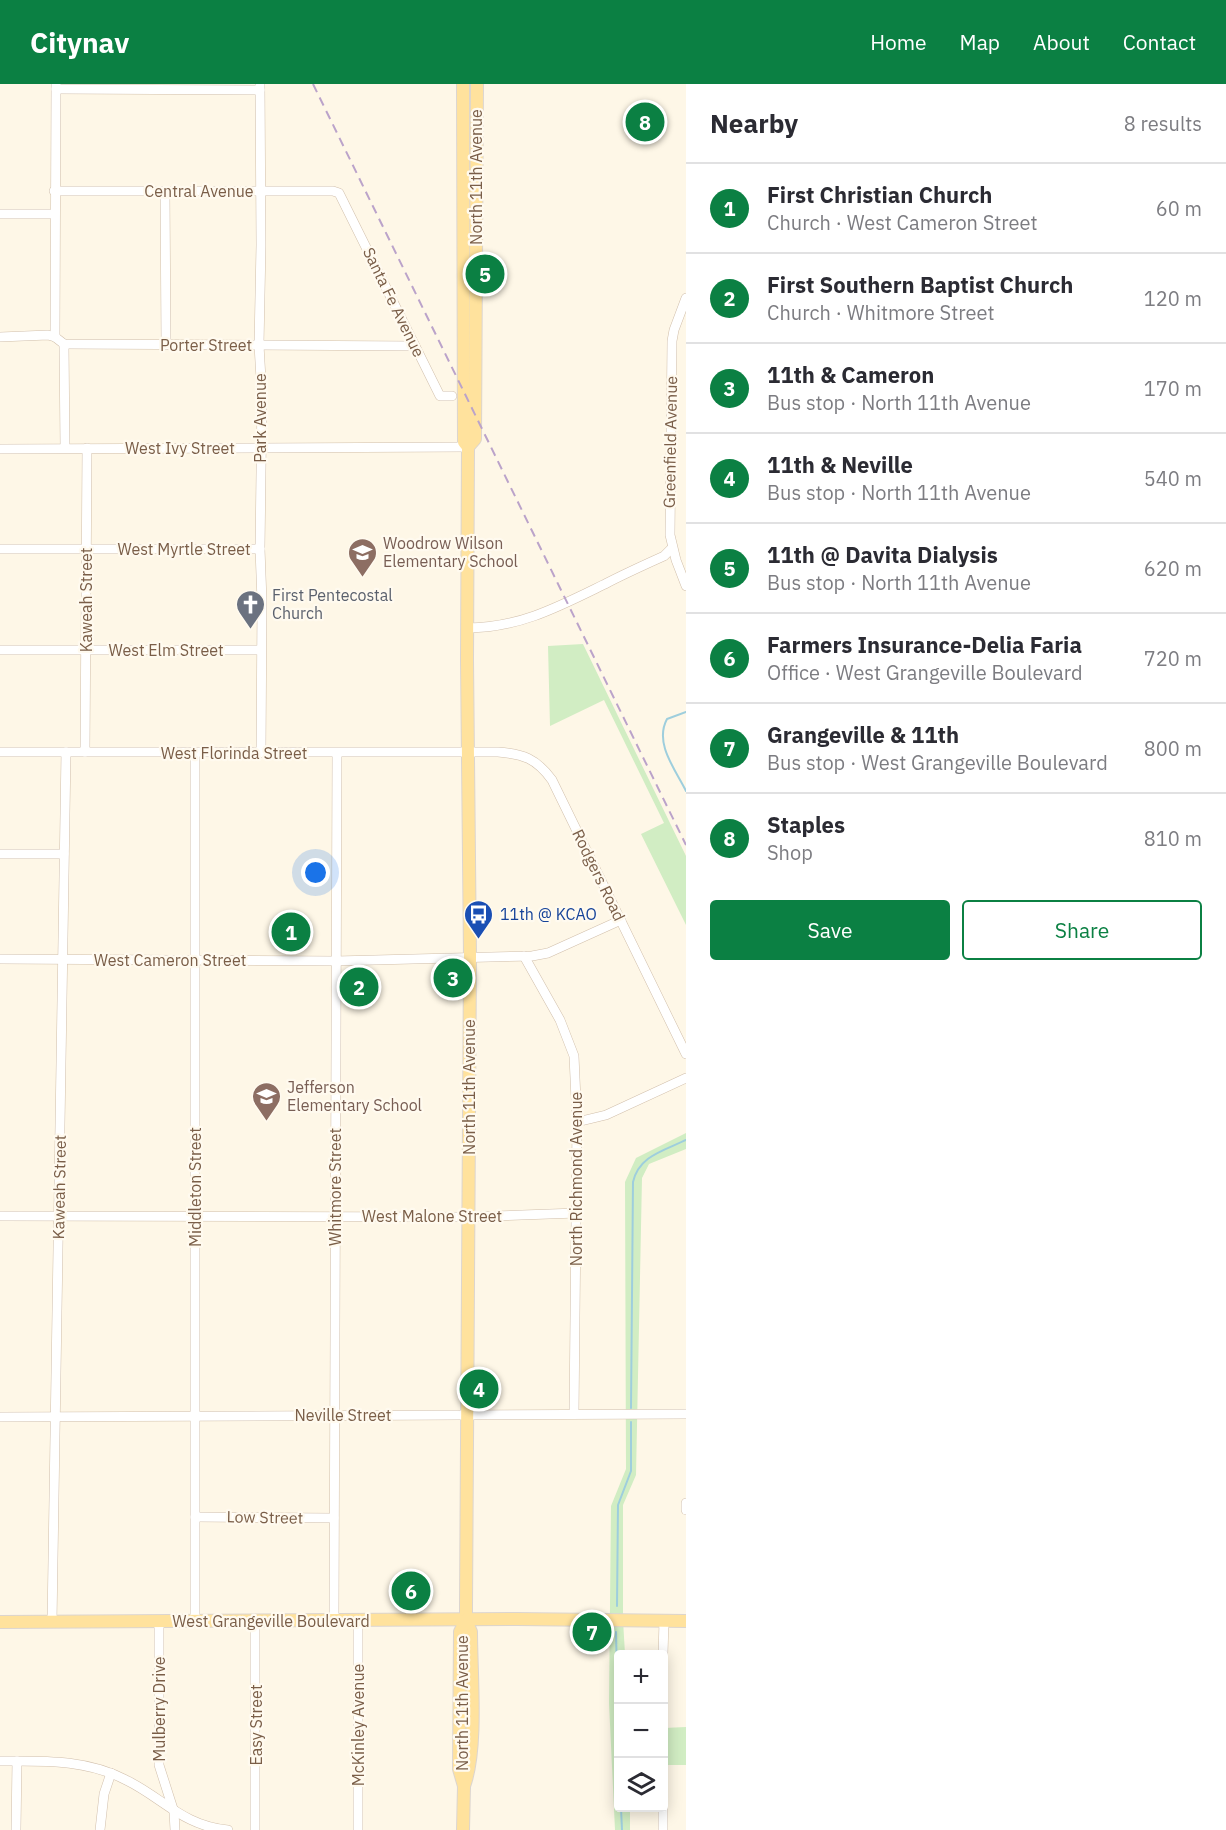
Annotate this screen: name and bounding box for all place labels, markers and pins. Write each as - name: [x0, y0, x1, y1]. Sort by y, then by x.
- pin: 8: [626, 99, 664, 144]
- pin: 5: [466, 252, 504, 297]
- place label: Woodrow Wilson Elementary School: [383, 533, 518, 571]
- school or university icon: Woodrow Wilson Elementary School: [346, 536, 378, 578]
- place label: First Pentecostal Church: [272, 585, 393, 623]
- church icon: First Pentecostal Church: [235, 588, 267, 630]
- bus stop icon: 11th @ KCAO: [463, 898, 495, 940]
- place label: 11th @ KCAO: [500, 904, 597, 924]
- pin: 1: [272, 910, 310, 954]
- pin: 3: [434, 956, 472, 1000]
- pin: 2: [340, 964, 378, 1010]
- place label: Jefferson Elementary School: [287, 1077, 422, 1115]
- school or university icon: Jefferson Elementary School: [250, 1080, 282, 1122]
- pin: 4: [460, 1366, 498, 1412]
- pin: 6: [392, 1568, 430, 1614]
- pin: 7: [572, 1610, 612, 1654]

